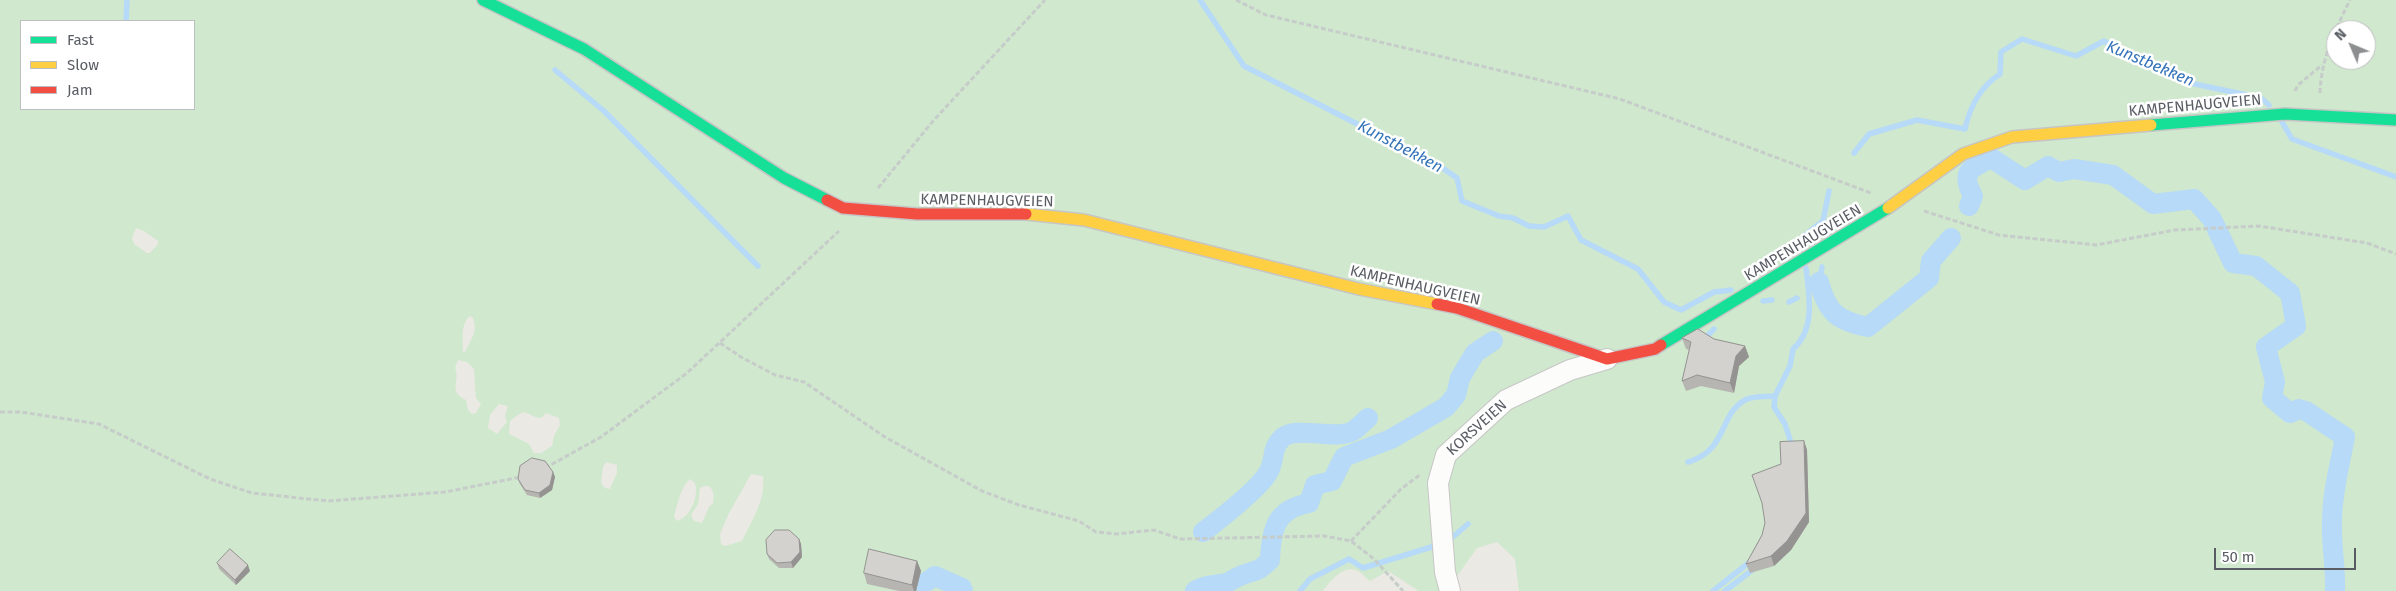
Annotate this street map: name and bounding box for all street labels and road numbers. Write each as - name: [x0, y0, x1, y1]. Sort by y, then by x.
- street label: KAMPENHAUGVEIEN: [2128, 91, 2262, 121]
- street label: KAMPENHAUGVEIEN: [920, 191, 1054, 211]
- street label: KAMPENHAUGVEIEN: [1741, 201, 1865, 285]
- street label: KAMPENHAUGVEIEN: [1348, 262, 1482, 310]
- street label: KORSVEIEN: [1443, 396, 1511, 460]

